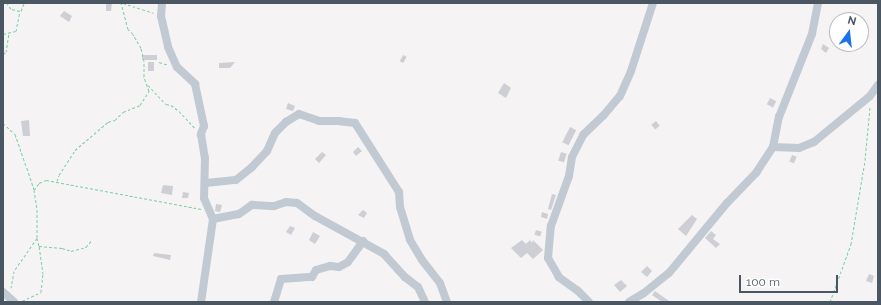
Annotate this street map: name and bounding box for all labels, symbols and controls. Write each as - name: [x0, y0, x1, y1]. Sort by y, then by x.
- north arrow: [829, 12, 869, 52]
- text: N: [846, 14, 858, 28]
- scale bar: [741, 267, 840, 293]
- text: 100 m: [746, 275, 780, 289]

